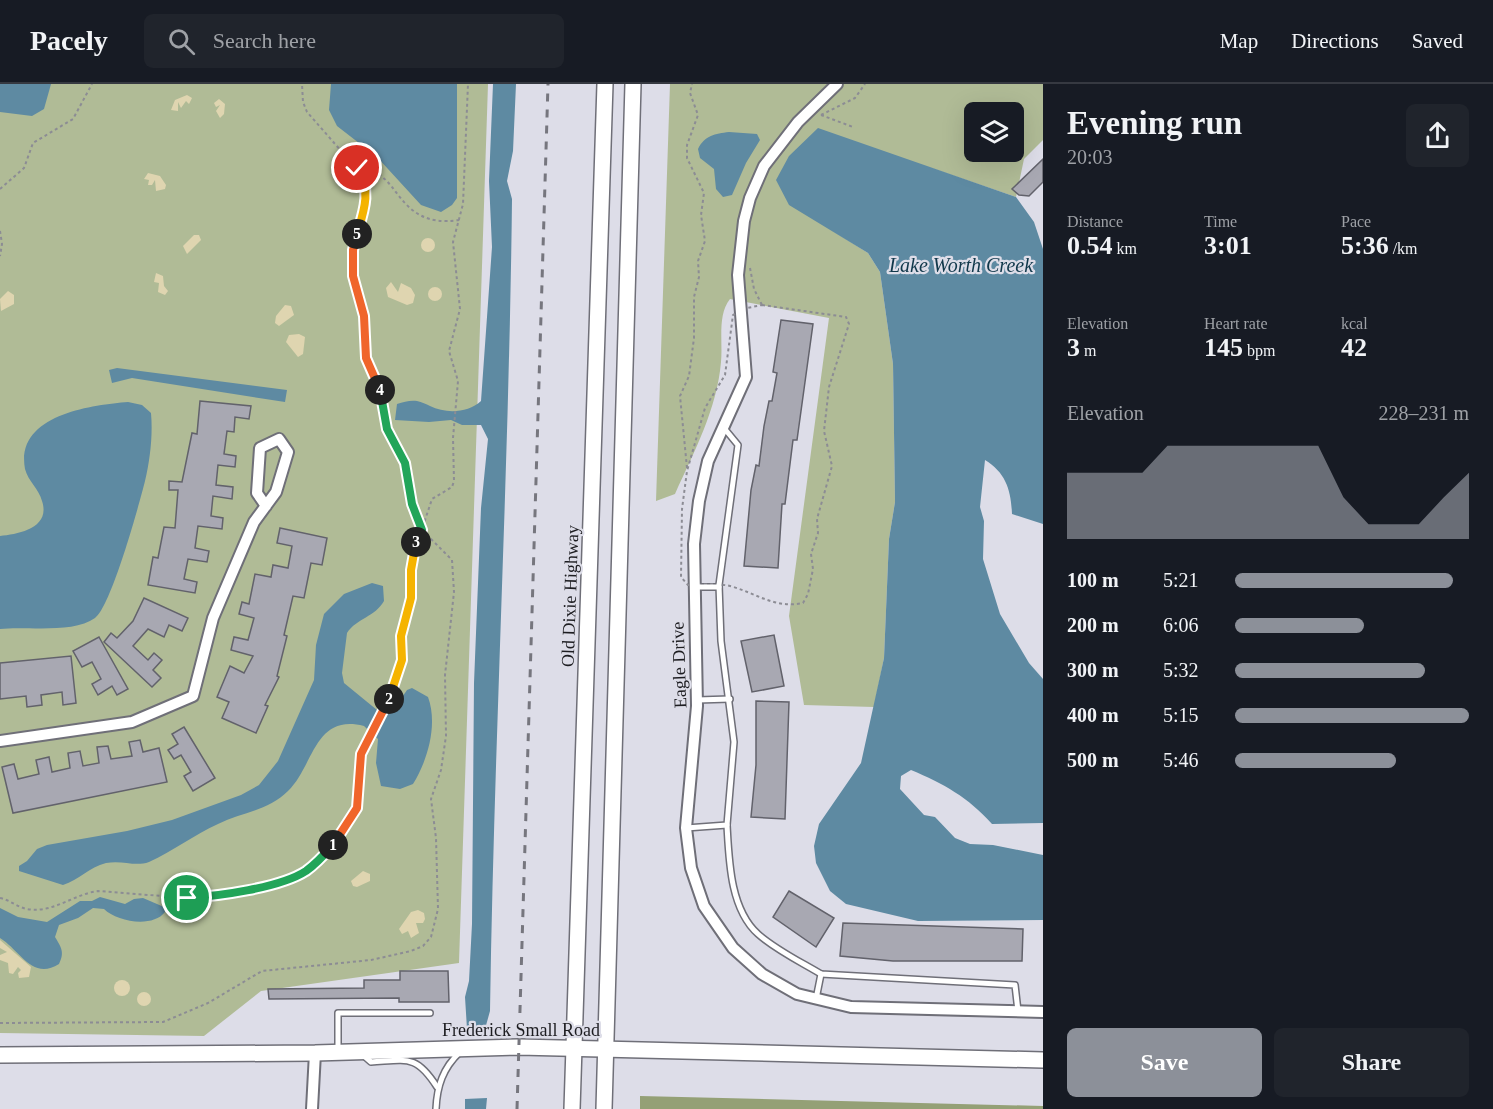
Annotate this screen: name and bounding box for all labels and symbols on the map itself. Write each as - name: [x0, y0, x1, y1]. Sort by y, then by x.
- pin: [331, 142, 382, 193]
- pin: 5: [342, 219, 372, 249]
- water label: Lake Worth Creek: [888, 254, 1034, 276]
- pin: 4: [365, 375, 395, 405]
- street label: Old Dixie Highway: [558, 525, 582, 667]
- pin: 3: [401, 527, 431, 557]
- street label: Eagle Drive: [667, 621, 691, 709]
- pin: 2: [374, 684, 404, 714]
- pin: 1: [318, 830, 348, 860]
- pin: [161, 872, 212, 923]
- street label: Frederick Small Road: [442, 1020, 600, 1040]

